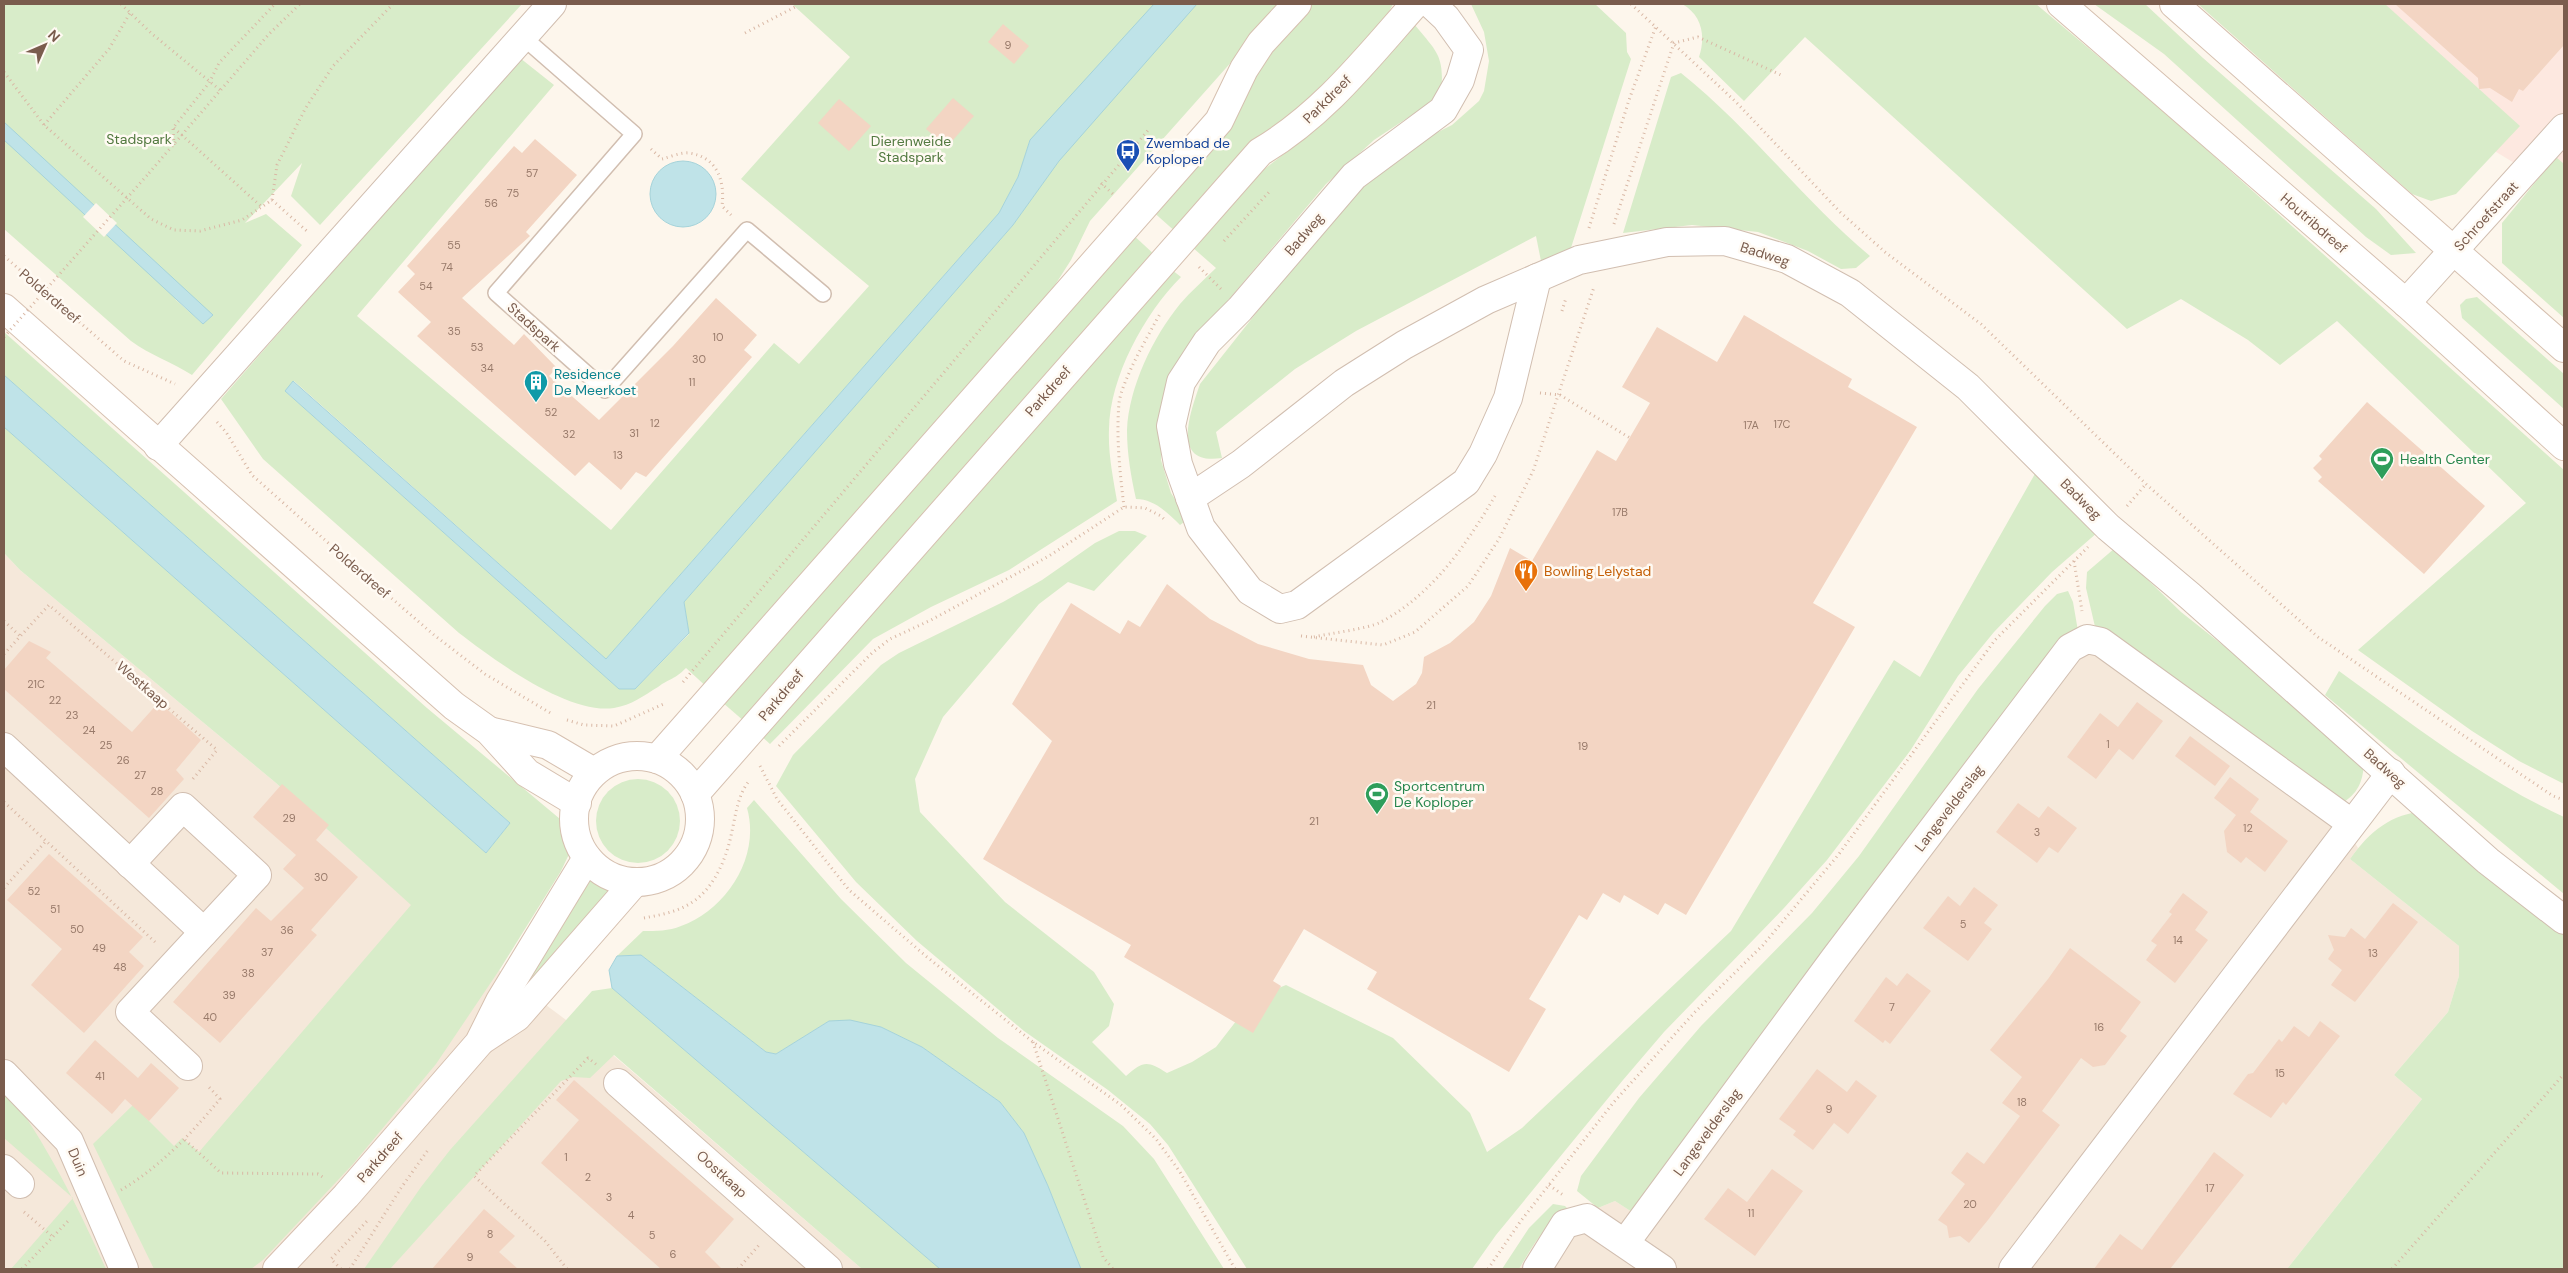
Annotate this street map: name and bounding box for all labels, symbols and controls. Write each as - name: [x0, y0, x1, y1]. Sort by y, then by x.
- north arrow: [20, 20, 70, 70]
- text: N: [44, 26, 64, 46]
- house number: 9: [1005, 38, 1012, 52]
- street label: Parkdreef: [1299, 71, 1355, 127]
- park label: Stadspark: [106, 130, 172, 148]
- park label: Dierenweide Stadspark: [871, 132, 951, 166]
- place label: Zwembad de Koploper: [1146, 134, 1230, 168]
- bus stop icon: Zwembad de Koploper: [1115, 138, 1141, 172]
- house number: 57: [526, 166, 538, 180]
- street label: Schroefstraat: [2450, 177, 2522, 255]
- house number: 75: [507, 186, 519, 200]
- street label: Houtribdreef: [2277, 189, 2351, 257]
- house number: 56: [484, 196, 498, 210]
- street label: Badweg: [1280, 209, 1328, 259]
- house number: 55: [447, 238, 461, 252]
- street label: Badweg: [1738, 238, 1792, 270]
- house number: 74: [441, 260, 453, 274]
- street label: Polderdreef: [16, 265, 84, 328]
- house number: 54: [419, 279, 433, 293]
- street label: Stadspark: [504, 298, 564, 356]
- house number: 35: [447, 324, 461, 338]
- house number: 10: [713, 330, 723, 344]
- house number: 53: [470, 340, 484, 354]
- house number: 30: [692, 352, 706, 366]
- house number: 34: [480, 361, 494, 375]
- street label: Parkdreef: [1021, 362, 1075, 420]
- place label: Residence De Meerkoet: [554, 365, 636, 399]
- building icon: Residence De Meerkoet: [523, 369, 549, 403]
- house number: 11: [689, 375, 695, 389]
- house number: 52: [545, 405, 557, 419]
- house number: 12: [650, 416, 660, 430]
- house number: 17C: [1774, 417, 1791, 431]
- house number: 17A: [1743, 418, 1759, 432]
- house number: 31: [629, 426, 639, 440]
- house number: 32: [563, 427, 575, 441]
- sports icon: Health Center: [2369, 446, 2395, 480]
- house number: 13: [613, 448, 623, 462]
- place label: Health Center: [2400, 450, 2490, 468]
- street label: Badweg: [2057, 475, 2106, 524]
- house number: 17B: [1612, 505, 1628, 519]
- street label: Polderdreef: [326, 540, 394, 603]
- restaurant icon: Bowling Lelystad: [1513, 558, 1539, 592]
- place label: Bowling Lelystad: [1544, 562, 1651, 580]
- street label: Westkaap: [113, 657, 173, 713]
- street label: Parkdreef: [754, 665, 808, 724]
- house number: 21C: [27, 677, 45, 691]
- house number: 22: [49, 693, 61, 707]
- house number: 21: [1426, 698, 1436, 712]
- house number: 23: [66, 708, 78, 722]
- house number: 24: [83, 723, 96, 737]
- house number: 1: [2106, 737, 2110, 751]
- house number: 25: [99, 738, 113, 752]
- house number: 19: [1578, 739, 1588, 753]
- street label: Badweg: [2360, 744, 2410, 792]
- house number: 26: [116, 753, 130, 767]
- street label: Langevelderslag: [1911, 761, 1988, 855]
- house number: 27: [134, 768, 146, 782]
- place label: Sportcentrum De Koploper: [1394, 777, 1485, 811]
- sports icon: Sportcentrum De Koploper: [1364, 781, 1390, 815]
- house number: 28: [151, 784, 163, 798]
- house number: 29: [282, 811, 296, 825]
- house number: 21: [1309, 814, 1319, 828]
- house number: 12: [2243, 821, 2253, 835]
- house number: 3: [2034, 825, 2040, 839]
- house number: 30: [314, 870, 328, 884]
- house number: 52: [28, 884, 40, 898]
- house number: 51: [50, 902, 60, 916]
- house number: 5: [1960, 917, 1967, 931]
- house number: 50: [70, 922, 84, 936]
- house number: 36: [280, 923, 294, 937]
- house number: 14: [2173, 933, 2183, 947]
- house number: 49: [92, 941, 106, 955]
- house number: 37: [261, 945, 273, 959]
- house number: 13: [2368, 946, 2378, 960]
- house number: 48: [113, 960, 127, 974]
- house number: 38: [241, 966, 255, 980]
- house number: 39: [222, 988, 236, 1002]
- house number: 7: [1889, 1000, 1895, 1014]
- house number: 40: [203, 1010, 217, 1024]
- house number: 16: [2094, 1020, 2104, 1034]
- house number: 15: [2275, 1066, 2285, 1080]
- house number: 41: [95, 1069, 105, 1083]
- street label: Langevelderslag: [1669, 1085, 1745, 1179]
- house number: 18: [2017, 1095, 2027, 1109]
- house number: 9: [1826, 1102, 1833, 1116]
- street label: Parkdreef: [353, 1128, 407, 1186]
- street label: Duin: [64, 1145, 92, 1179]
- street label: Oostkaap: [693, 1146, 751, 1202]
- house number: 1: [564, 1150, 568, 1164]
- house number: 2: [585, 1170, 591, 1184]
- house number: 17: [2205, 1181, 2215, 1195]
- house number: 3: [606, 1190, 612, 1204]
- house number: 20: [1963, 1197, 1977, 1211]
- house number: 11: [1748, 1206, 1754, 1220]
- house number: 4: [628, 1208, 635, 1222]
- house number: 8: [487, 1227, 493, 1241]
- house number: 5: [649, 1228, 656, 1242]
- house number: 6: [670, 1247, 677, 1261]
- house number: 9: [467, 1250, 474, 1264]

